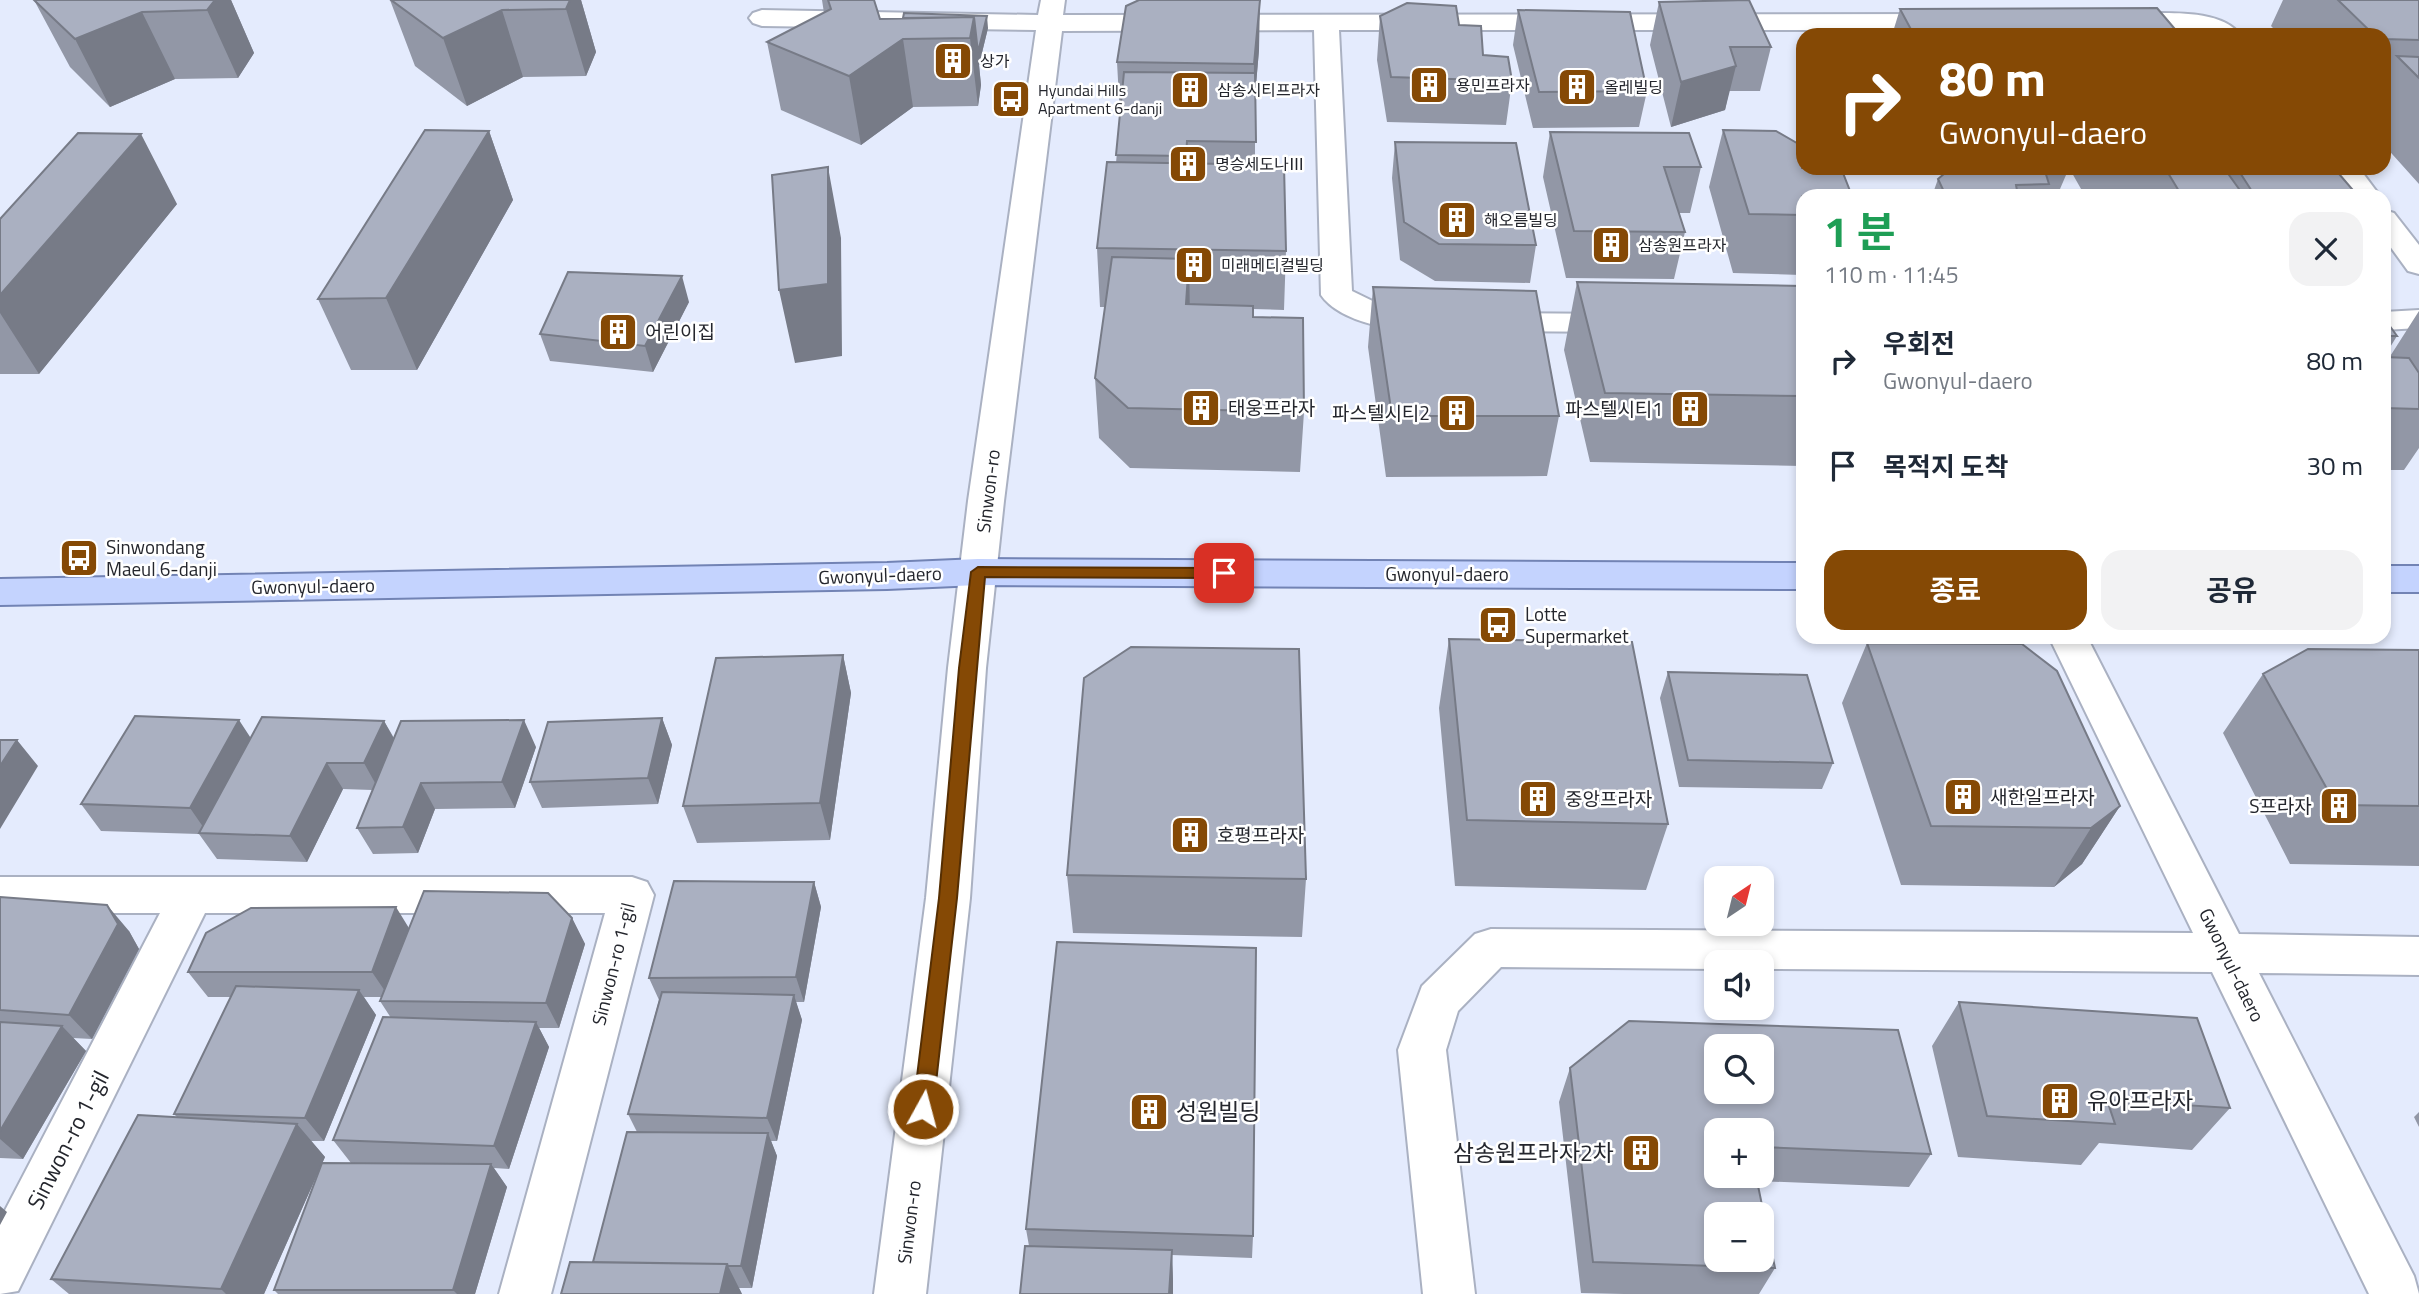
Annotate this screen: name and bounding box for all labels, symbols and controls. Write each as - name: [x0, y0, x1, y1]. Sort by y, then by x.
- building icon: 상가: [932, 40, 974, 82]
- text: 80 m: [1939, 40, 2046, 115]
- place label: 상가: [980, 49, 1010, 73]
- icon: right: [1824, 56, 1915, 147]
- building icon: 용민프라자: [1408, 64, 1450, 106]
- building icon: 올레빌딩: [1556, 66, 1598, 108]
- building icon: 삼송시티프라자: [1169, 69, 1211, 111]
- place label: 용민프라자: [1456, 73, 1530, 97]
- place label: 올레빌딩: [1604, 75, 1663, 99]
- bus stop icon: Hyundai Hills Apartment 6-danji: [990, 78, 1032, 120]
- place label: Hyundai Hills Apartment 6-danji: [1038, 78, 1162, 120]
- place label: 삼송시티프라자: [1217, 78, 1320, 102]
- text: Gwonyul-daero: [1939, 108, 2147, 156]
- building icon: 명승세도나Ⅲ: [1167, 143, 1209, 185]
- place label: 명승세도나Ⅲ: [1215, 152, 1305, 176]
- building icon: 해오름빌딩: [1436, 199, 1478, 241]
- text: 1 분: [1824, 199, 1895, 263]
- place label: 해오름빌딩: [1484, 208, 1558, 232]
- button: close: [2289, 212, 2363, 286]
- building icon: 삼송원프라자: [1590, 224, 1632, 266]
- place label: 삼송원프라자: [1638, 233, 1727, 257]
- building icon: 미래메디컬빌딩: [1173, 244, 1215, 286]
- place label: 미래메디컬빌딩: [1221, 253, 1324, 277]
- text: 110 m · 11:45: [1824, 257, 1959, 292]
- building icon: 어린이집: [597, 311, 639, 353]
- place label: 어린이집: [645, 317, 715, 346]
- text: 우회전: [1883, 324, 1955, 363]
- text: 80 m: [2306, 341, 2363, 380]
- icon: right: [1824, 342, 1862, 380]
- text: Gwonyul-daero: [1883, 363, 2033, 398]
- building icon: 태웅프라자: [1180, 387, 1222, 429]
- building icon: 파스텔시티1: [1669, 388, 1711, 430]
- building icon: 파스텔시티2: [1436, 392, 1478, 434]
- place label: 태웅프라자: [1228, 393, 1315, 422]
- place label: 파스텔시티1: [1565, 394, 1663, 423]
- place label: 파스텔시티2: [1332, 398, 1430, 427]
- text: 30 m: [2306, 446, 2363, 485]
- icon: arrive: [1824, 447, 1862, 485]
- text: 목적지 도착: [1883, 447, 2008, 486]
- street label: Sinwon-ro: [968, 448, 1007, 534]
- place label: Sinwondang Maeul 6-danji: [106, 532, 217, 583]
- bus stop icon: Sinwondang Maeul 6-danji: [58, 537, 100, 579]
- pin: [1194, 543, 1254, 603]
- button: 종료: [1824, 550, 2087, 630]
- button: 공유: [2101, 550, 2363, 630]
- icon: arrive: [1205, 554, 1243, 592]
- street label: Gwonyul-daero: [818, 558, 942, 591]
- street label: Gwonyul-daero: [1385, 559, 1509, 588]
- street label: Gwonyul-daero: [251, 570, 375, 601]
- place label: Lotte Supermarket: [1525, 599, 1629, 650]
- bus stop icon: Lotte Supermarket: [1477, 604, 1519, 646]
- building icon: 새한일프라자: [1942, 776, 1984, 818]
- building icon: 중앙프라자: [1517, 778, 1559, 820]
- place label: 새한일프라자: [1990, 782, 2095, 811]
- place label: 중앙프라자: [1565, 784, 1652, 813]
- building icon: S프라자: [2318, 785, 2360, 827]
- place label: S프라자: [2249, 791, 2312, 820]
- building icon: 호평프라자: [1169, 814, 1211, 856]
- place label: 호평프라자: [1217, 820, 1304, 849]
- north arrow: [1704, 866, 1774, 936]
- map controls: [1704, 866, 1774, 1272]
- street label: Sinwon-ro 1-gil: [583, 900, 642, 1028]
- street label: Gwonyul-daero: [2192, 903, 2273, 1027]
- button: sound: [1704, 950, 1774, 1020]
- button: search: [1704, 1034, 1774, 1104]
- street label: Sinwon-ro 1-gil: [18, 1064, 118, 1215]
- position arrow: [886, 1072, 960, 1146]
- building icon: 유아프라자: [2039, 1080, 2081, 1122]
- place label: 유아프라자: [2087, 1083, 2193, 1118]
- building icon: 성원빌딩: [1128, 1091, 1170, 1133]
- place label: 성원빌딩: [1176, 1094, 1261, 1129]
- button: +: [1704, 1118, 1774, 1188]
- building icon: 삼송원프라자2차: [1620, 1132, 1662, 1174]
- place label: 삼송원프라자2차: [1453, 1135, 1614, 1170]
- street label: Sinwon-ro: [889, 1179, 928, 1265]
- button: −: [1704, 1202, 1774, 1272]

